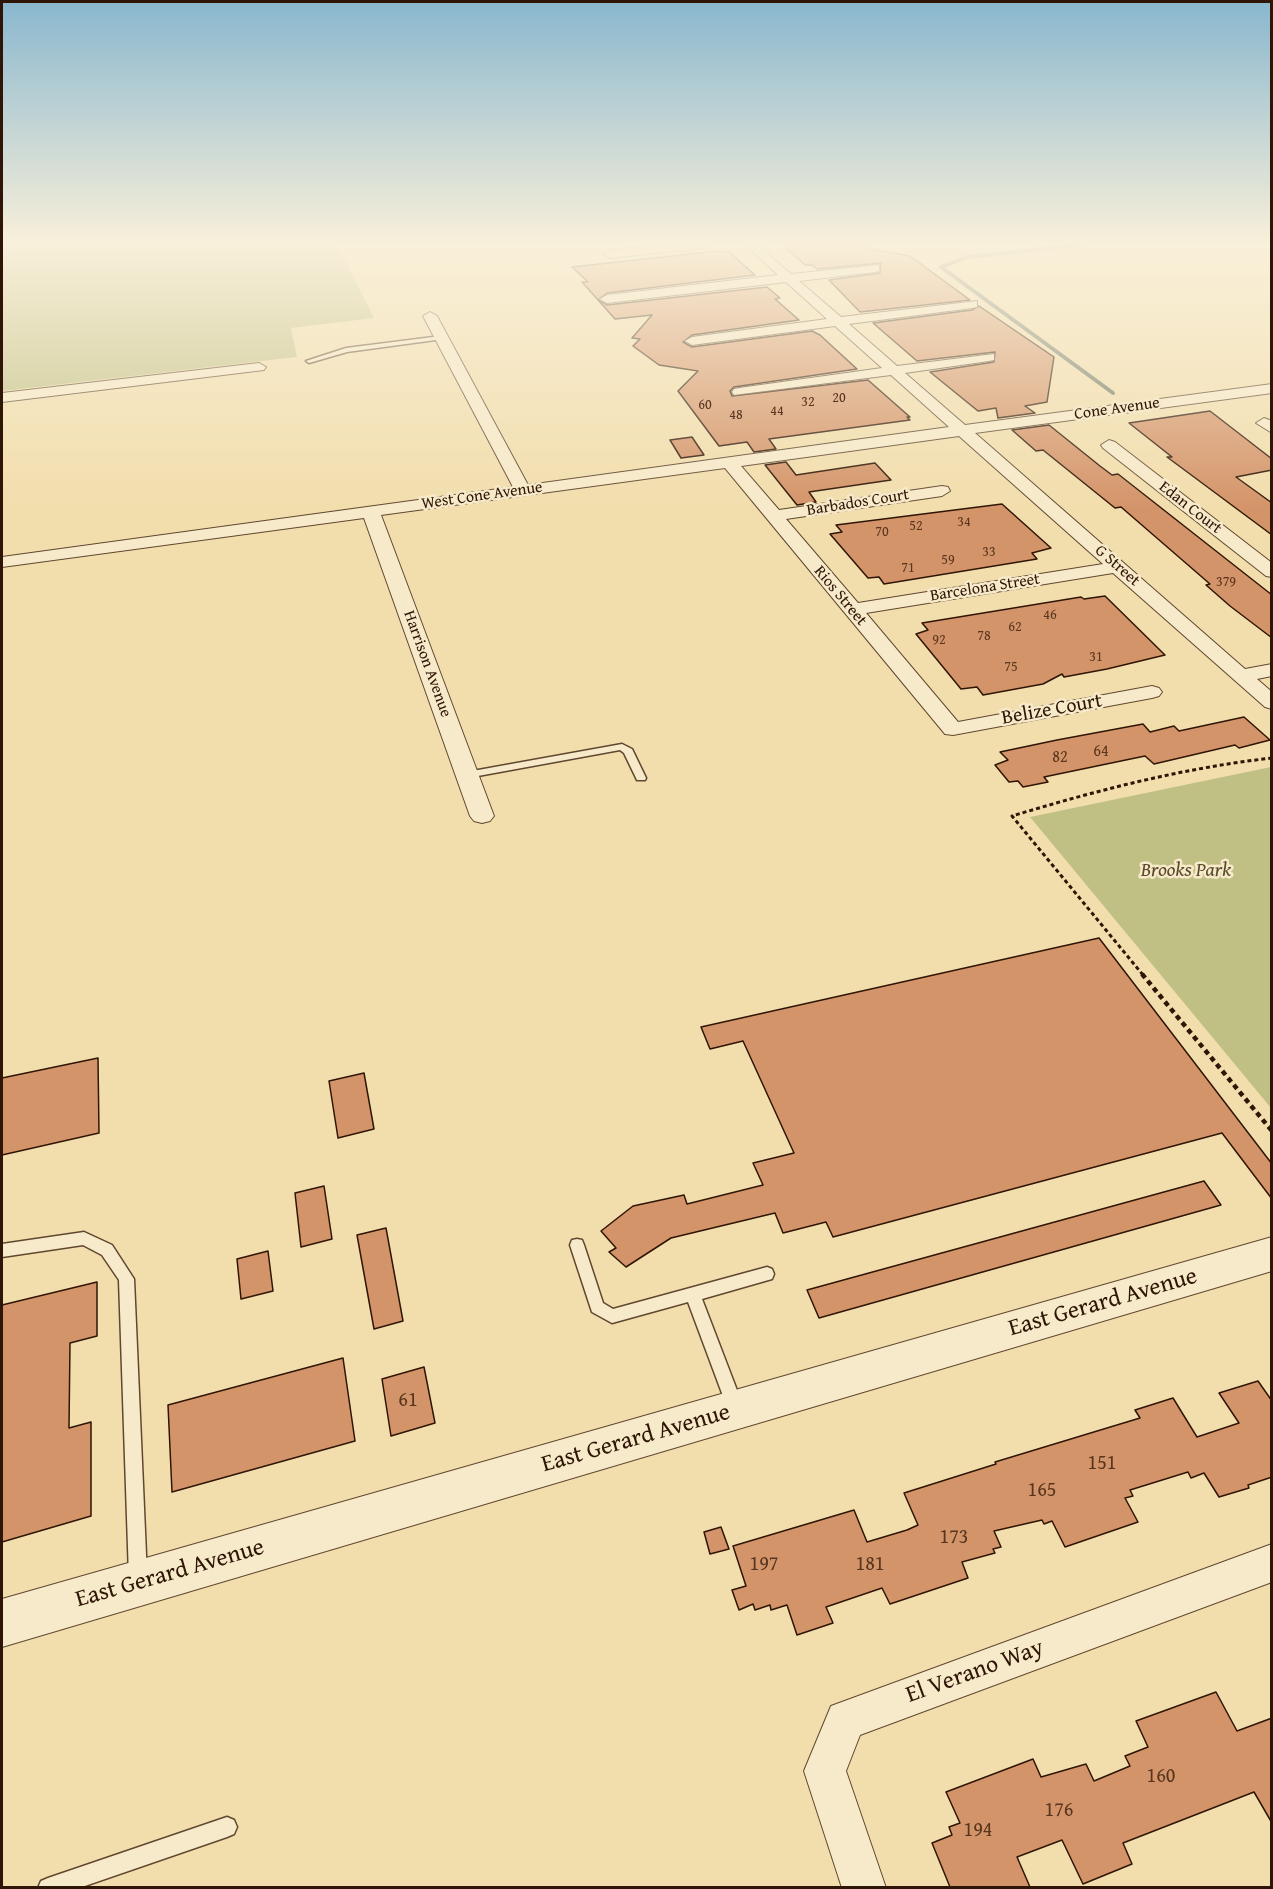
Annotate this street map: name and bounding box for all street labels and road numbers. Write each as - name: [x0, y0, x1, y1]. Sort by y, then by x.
- street label: Cone Avenue: [1073, 394, 1161, 424]
- street label: West Cone Avenue: [420, 478, 544, 514]
- street label: Edan Court: [1155, 478, 1225, 538]
- street label: Barbados Court: [805, 485, 911, 521]
- street label: G Street: [1091, 541, 1143, 591]
- street label: Rios Street: [809, 562, 871, 630]
- street label: Barcelona Street: [929, 570, 1041, 606]
- street label: Harrison Avenue: [399, 608, 455, 720]
- street label: Belize Court: [1000, 689, 1104, 731]
- street label: East Gerard Avenue: [1005, 1262, 1201, 1344]
- street label: East Gerard Avenue: [538, 1398, 734, 1480]
- street label: East Gerard Avenue: [72, 1533, 268, 1615]
- street label: El Verano Way: [902, 1634, 1048, 1710]

